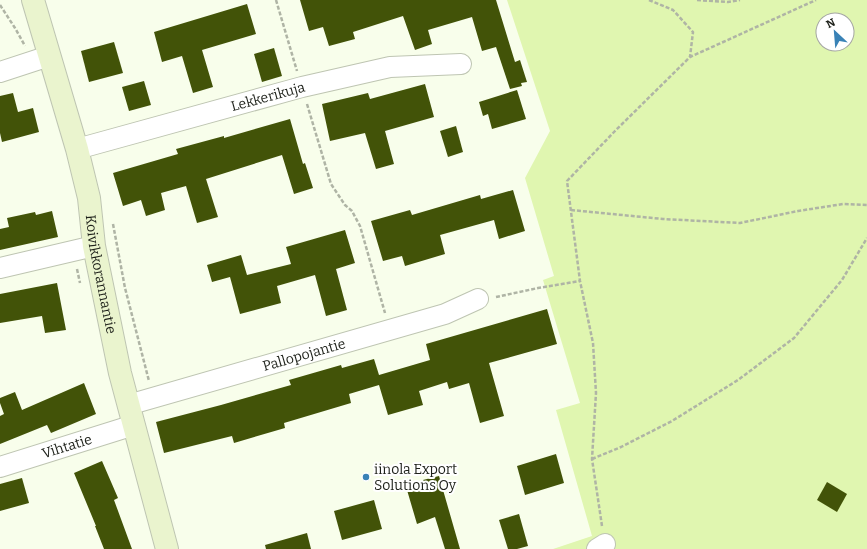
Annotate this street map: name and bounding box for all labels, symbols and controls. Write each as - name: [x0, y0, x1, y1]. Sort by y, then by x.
- north arrow: [815, 12, 855, 52]
- text: N: [824, 16, 838, 31]
- street label: Lekkerikuja: [229, 78, 307, 115]
- street label: Koivikkorannantie: [82, 214, 120, 335]
- street label: Pallopojantie: [261, 335, 347, 375]
- street label: Vihtatie: [40, 431, 94, 462]
- place label: iinola Export Solutions Oy: [374, 461, 457, 494]
- marker: iinola Export Solutions Oy: [361, 472, 371, 482]

